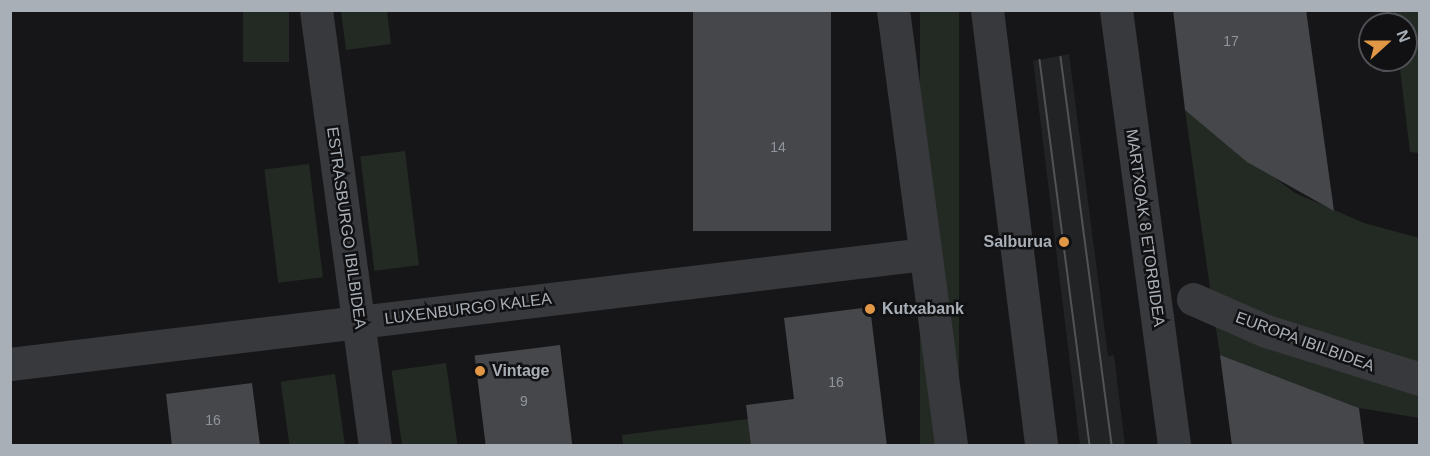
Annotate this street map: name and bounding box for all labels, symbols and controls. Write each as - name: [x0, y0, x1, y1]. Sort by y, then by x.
- north arrow: [1358, 12, 1418, 72]
- text: N: [1393, 28, 1413, 45]
- house number: 17: [1223, 33, 1239, 49]
- street label: ESTRASBURGO IBILBIDEA: [322, 126, 370, 330]
- street label: MARTXOAK 8 ETORBIDEA: [1122, 128, 1168, 328]
- house number: 14: [770, 139, 786, 155]
- place label: Salburua: [984, 232, 1052, 252]
- marker: Salburua: [1057, 235, 1071, 249]
- street label: LUXENBURGO KALEA: [383, 289, 553, 329]
- place label: Kutxabank: [882, 299, 964, 319]
- marker: Kutxabank: [863, 302, 877, 316]
- street label: EUROPA IBILBIDEA: [1233, 308, 1377, 376]
- place label: Vintage: [492, 361, 550, 381]
- marker: Vintage: [473, 364, 487, 378]
- house number: 16: [828, 374, 844, 390]
- house number: 9: [520, 393, 528, 409]
- house number: 16: [205, 412, 221, 428]

